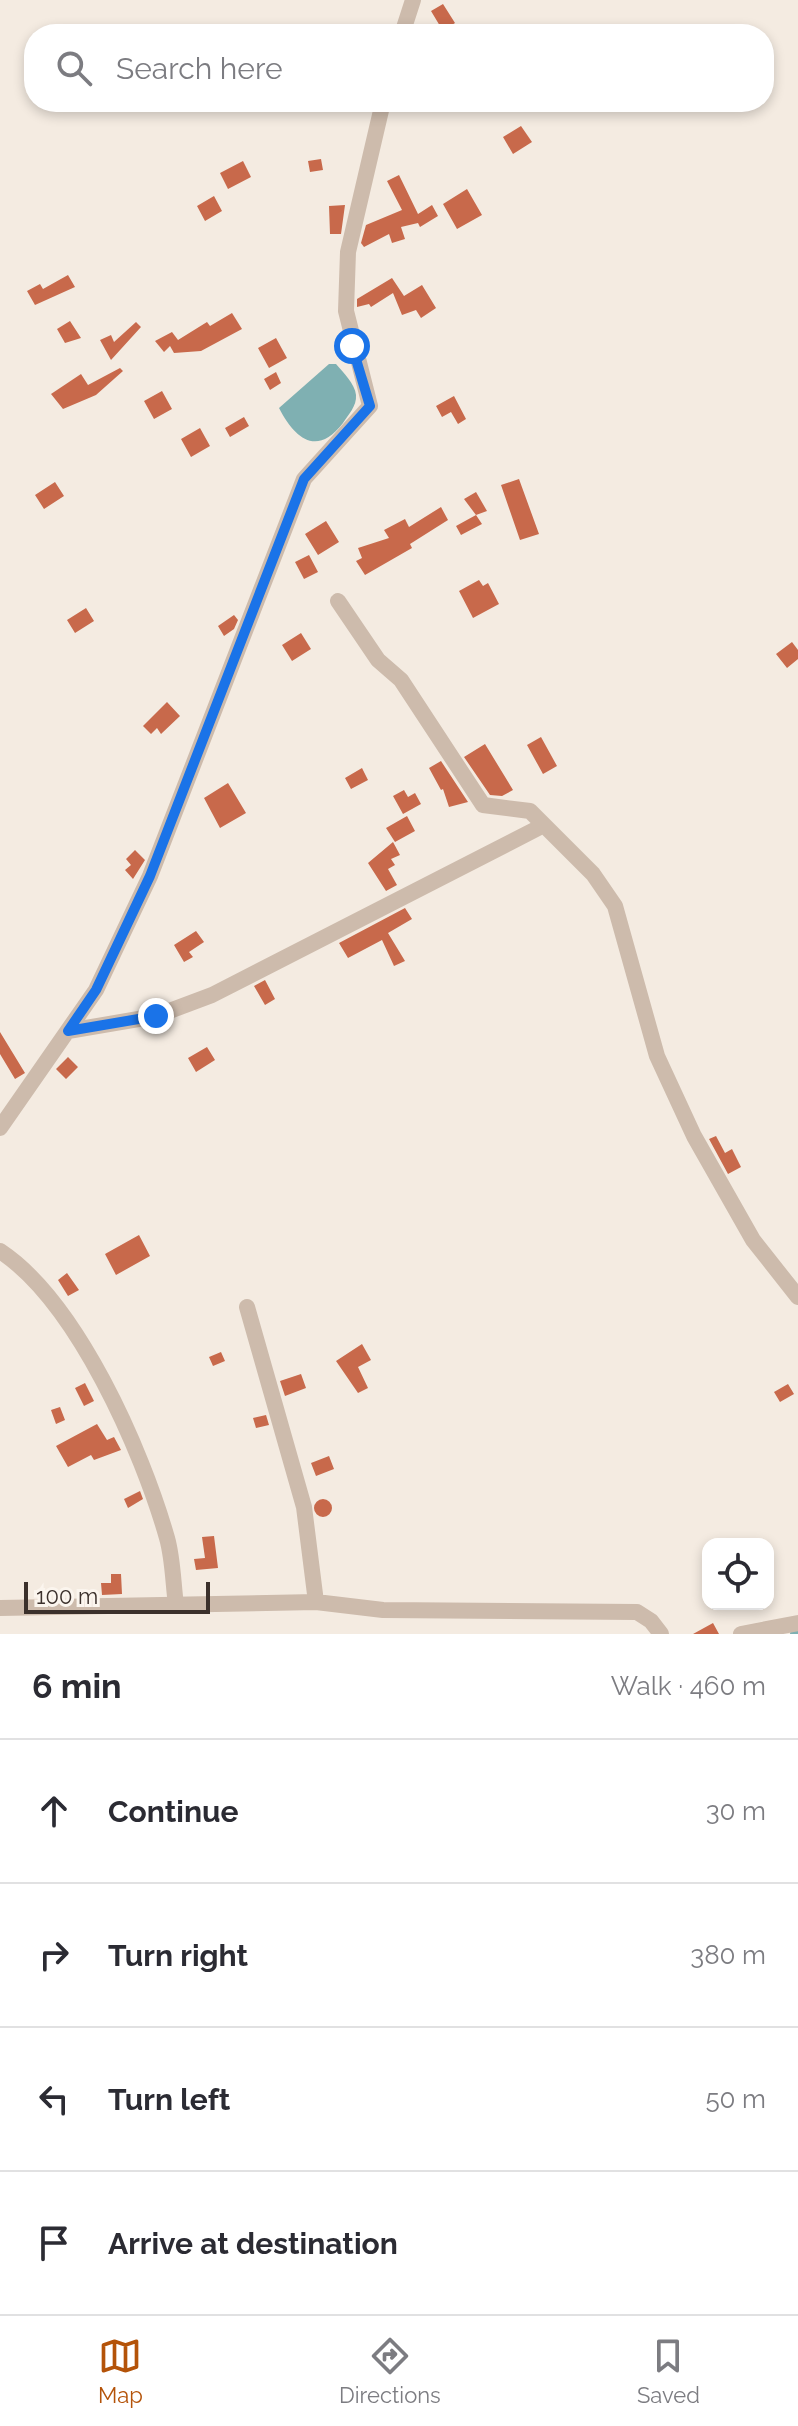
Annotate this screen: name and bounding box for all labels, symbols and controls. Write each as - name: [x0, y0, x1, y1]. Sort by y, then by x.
- search box: [24, 24, 774, 112]
- icon: search: [52, 46, 96, 90]
- text: Search here: [116, 51, 283, 86]
- route start: [334, 328, 370, 364]
- route end: [138, 998, 174, 1034]
- map controls: [702, 1538, 774, 1610]
- button: locate: [702, 1538, 774, 1610]
- scale bar: [24, 1578, 210, 1614]
- text: 100 m: [36, 1583, 98, 1609]
- text: 6 min: [32, 1666, 122, 1706]
- text: Walk · 460 m: [611, 1671, 766, 1701]
- icon: ahead: [32, 1789, 76, 1833]
- text: Continue: [108, 1794, 239, 1829]
- text: 30 m: [706, 1796, 766, 1826]
- icon: right: [32, 1933, 76, 1977]
- text: Turn right: [108, 1938, 248, 1973]
- text: 380 m: [690, 1940, 766, 1970]
- icon: left: [32, 2077, 76, 2121]
- text: Turn left: [108, 2082, 230, 2117]
- text: 50 m: [705, 2084, 766, 2114]
- icon: arrive: [32, 2221, 76, 2265]
- text: Arrive at destination: [108, 2226, 398, 2261]
- tab: Map: [98, 2334, 143, 2408]
- tab: Directions: [339, 2334, 441, 2408]
- tab: Saved: [637, 2334, 700, 2408]

